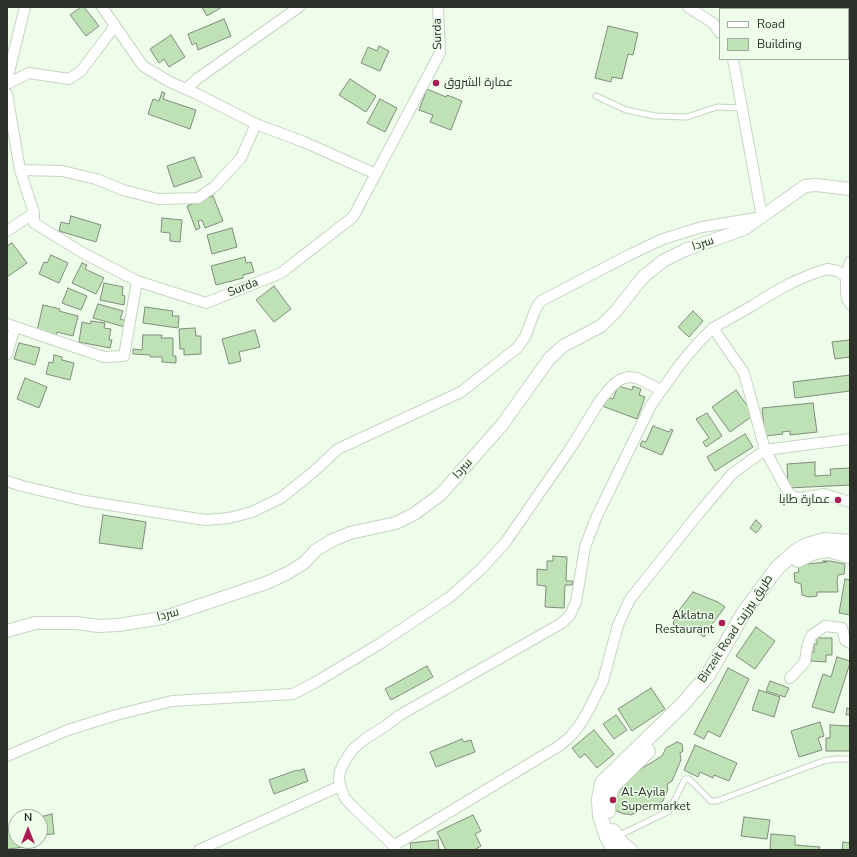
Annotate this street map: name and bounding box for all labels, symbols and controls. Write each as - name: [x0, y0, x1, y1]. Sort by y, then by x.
- legend: [719, 8, 849, 60]
- text: Road: [757, 16, 785, 32]
- street label: Surda: [431, 18, 445, 50]
- text: Building: [757, 36, 802, 52]
- place label: عمارة الشروق: [444, 76, 513, 90]
- marker: عمارة الشروق: [431, 78, 441, 88]
- street label: سردا: [690, 234, 716, 254]
- street label: Surda: [226, 275, 260, 301]
- street label: سردا: [450, 456, 476, 482]
- place label: عمارة طابا: [779, 493, 830, 507]
- marker: عمارة طابا: [833, 495, 843, 505]
- street label: Birzeit Road طريق بيرزيت: [696, 572, 776, 686]
- street label: سردا: [155, 605, 181, 625]
- place label: Aklatna Restaurant: [655, 609, 714, 637]
- marker: Aklatna Restaurant: [717, 618, 727, 628]
- place label: Al-Ayila Supermarket: [621, 786, 690, 814]
- marker: Al-Ayila Supermarket: [608, 795, 618, 805]
- north arrow: [8, 809, 48, 849]
- text: N: [24, 810, 32, 825]

